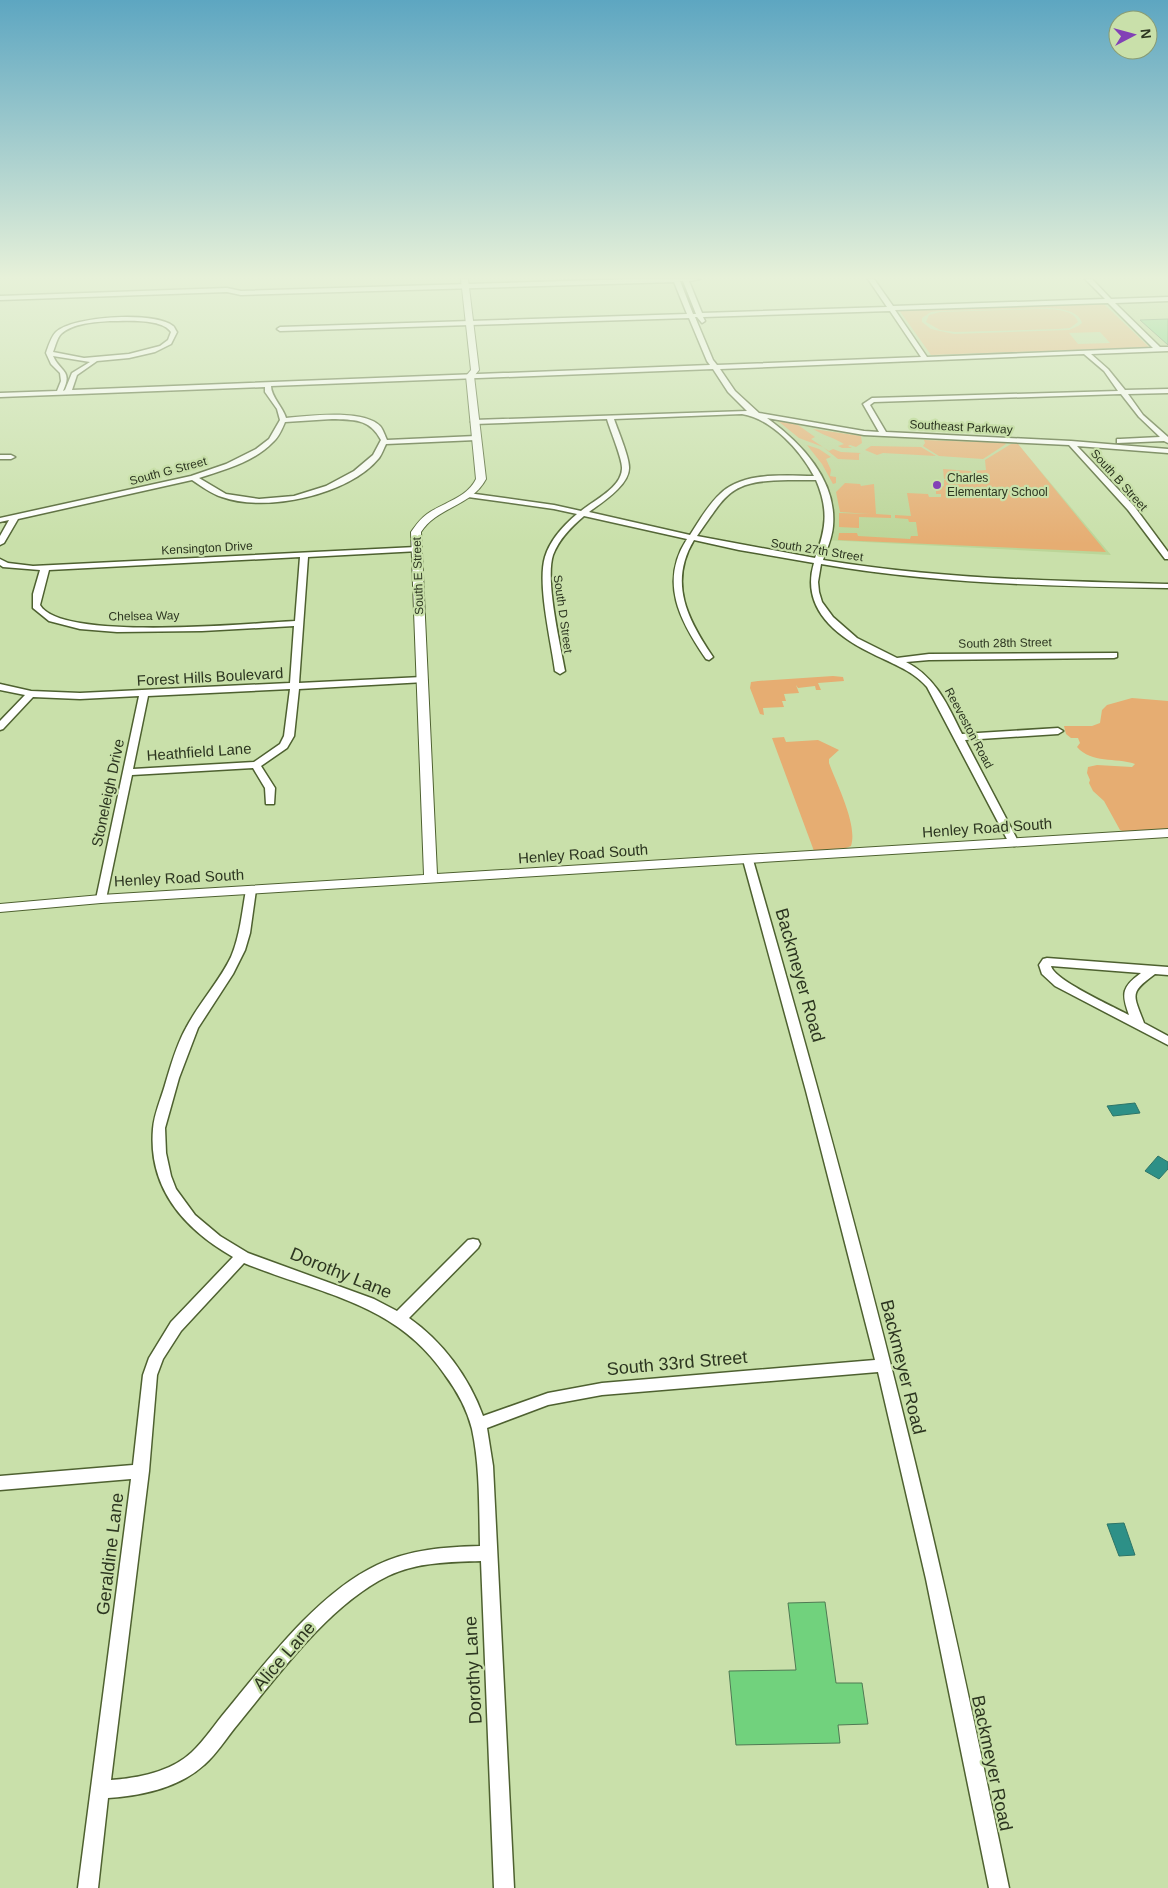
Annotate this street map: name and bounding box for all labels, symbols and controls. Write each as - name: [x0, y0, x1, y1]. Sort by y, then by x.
- north arrow: [1108, 10, 1158, 60]
- text: N: [1137, 28, 1154, 40]
- street label: Southeast Parkway: [909, 417, 1013, 437]
- street label: South B Street: [1088, 446, 1151, 514]
- street label: South G Street: [128, 454, 209, 488]
- place label: Charles Elementary School: [947, 471, 1048, 499]
- marker: Charles Elementary School: [931, 479, 943, 491]
- street label: South E Street: [410, 536, 426, 615]
- street label: South 27th Street: [770, 536, 865, 564]
- street label: Kensington Drive: [161, 539, 253, 557]
- street label: South D Street: [551, 574, 576, 655]
- street label: Chelsea Way: [108, 608, 180, 624]
- street label: South 28th Street: [958, 635, 1052, 651]
- street label: Forest Hills Boulevard: [136, 664, 284, 689]
- street label: Reeveston Road: [942, 685, 996, 771]
- street label: Stoneleigh Drive: [88, 737, 127, 848]
- street label: Heathfield Lane: [146, 739, 252, 764]
- street label: Henley Road South: [921, 814, 1052, 841]
- street label: Henley Road South: [517, 840, 648, 867]
- street label: Henley Road South: [114, 866, 244, 889]
- street label: Backmeyer Road: [771, 906, 829, 1044]
- street label: Dorothy Lane: [287, 1243, 395, 1303]
- street label: Backmeyer Road: [877, 1298, 929, 1436]
- street label: South 33rd Street: [606, 1347, 748, 1379]
- street label: Geraldine Lane: [93, 1492, 127, 1616]
- street label: Dorothy Lane: [460, 1616, 486, 1724]
- street label: Alice Lane: [249, 1618, 319, 1694]
- street label: Backmeyer Road: [968, 1693, 1016, 1833]

